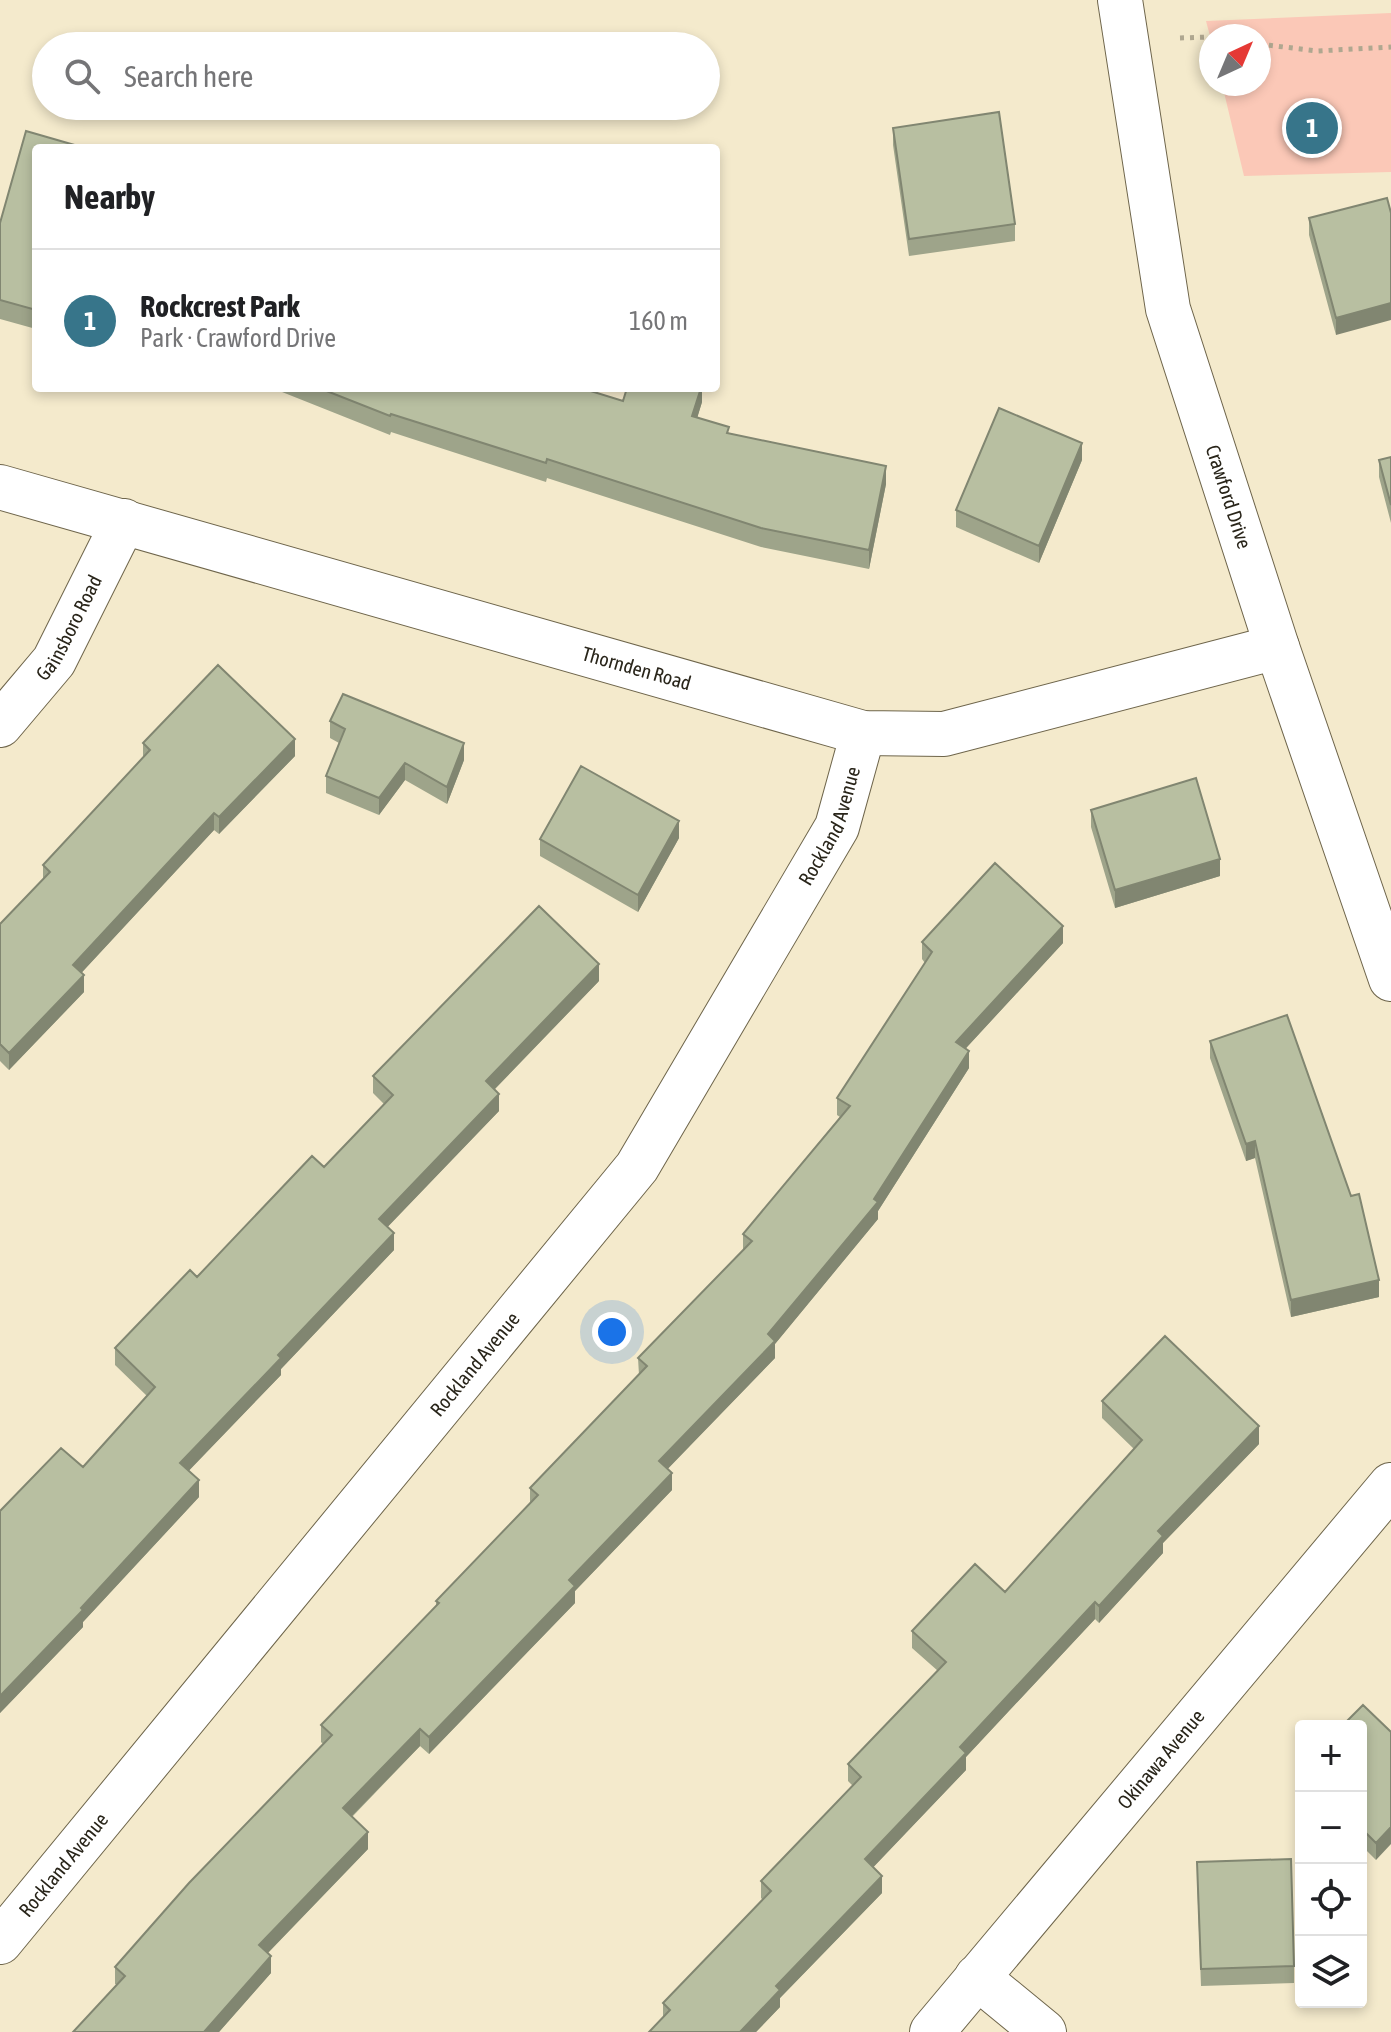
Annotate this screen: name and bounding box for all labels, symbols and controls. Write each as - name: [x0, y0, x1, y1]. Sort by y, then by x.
- north arrow: [1199, 24, 1271, 96]
- search box: [32, 32, 720, 120]
- icon: search: [60, 54, 104, 98]
- text: Search here: [124, 59, 253, 93]
- pin: 1: [1286, 98, 1338, 158]
- text: Nearby: [64, 177, 155, 216]
- text: Rockcrest Park: [140, 289, 300, 323]
- text: 1: [84, 306, 96, 336]
- text: 160 m: [629, 306, 688, 336]
- text: Park · Crawford Drive: [140, 323, 336, 353]
- street label: Crawford Drive: [1202, 442, 1257, 551]
- street label: Gainsboro Road: [31, 571, 106, 685]
- street label: Thornden Road: [580, 642, 694, 694]
- street label: Rockland Avenue: [793, 764, 864, 889]
- street label: Rockland Avenue: [425, 1307, 524, 1420]
- your location: [592, 1312, 632, 1352]
- street label: Okinawa Avenue: [1112, 1705, 1209, 1813]
- map controls: [1295, 1720, 1367, 2008]
- button: +: [1295, 1720, 1367, 1792]
- button: −: [1295, 1792, 1367, 1864]
- street label: Rockland Avenue: [14, 1808, 113, 1921]
- button: locate: [1295, 1864, 1367, 1936]
- button: layers: [1295, 1936, 1367, 2008]

